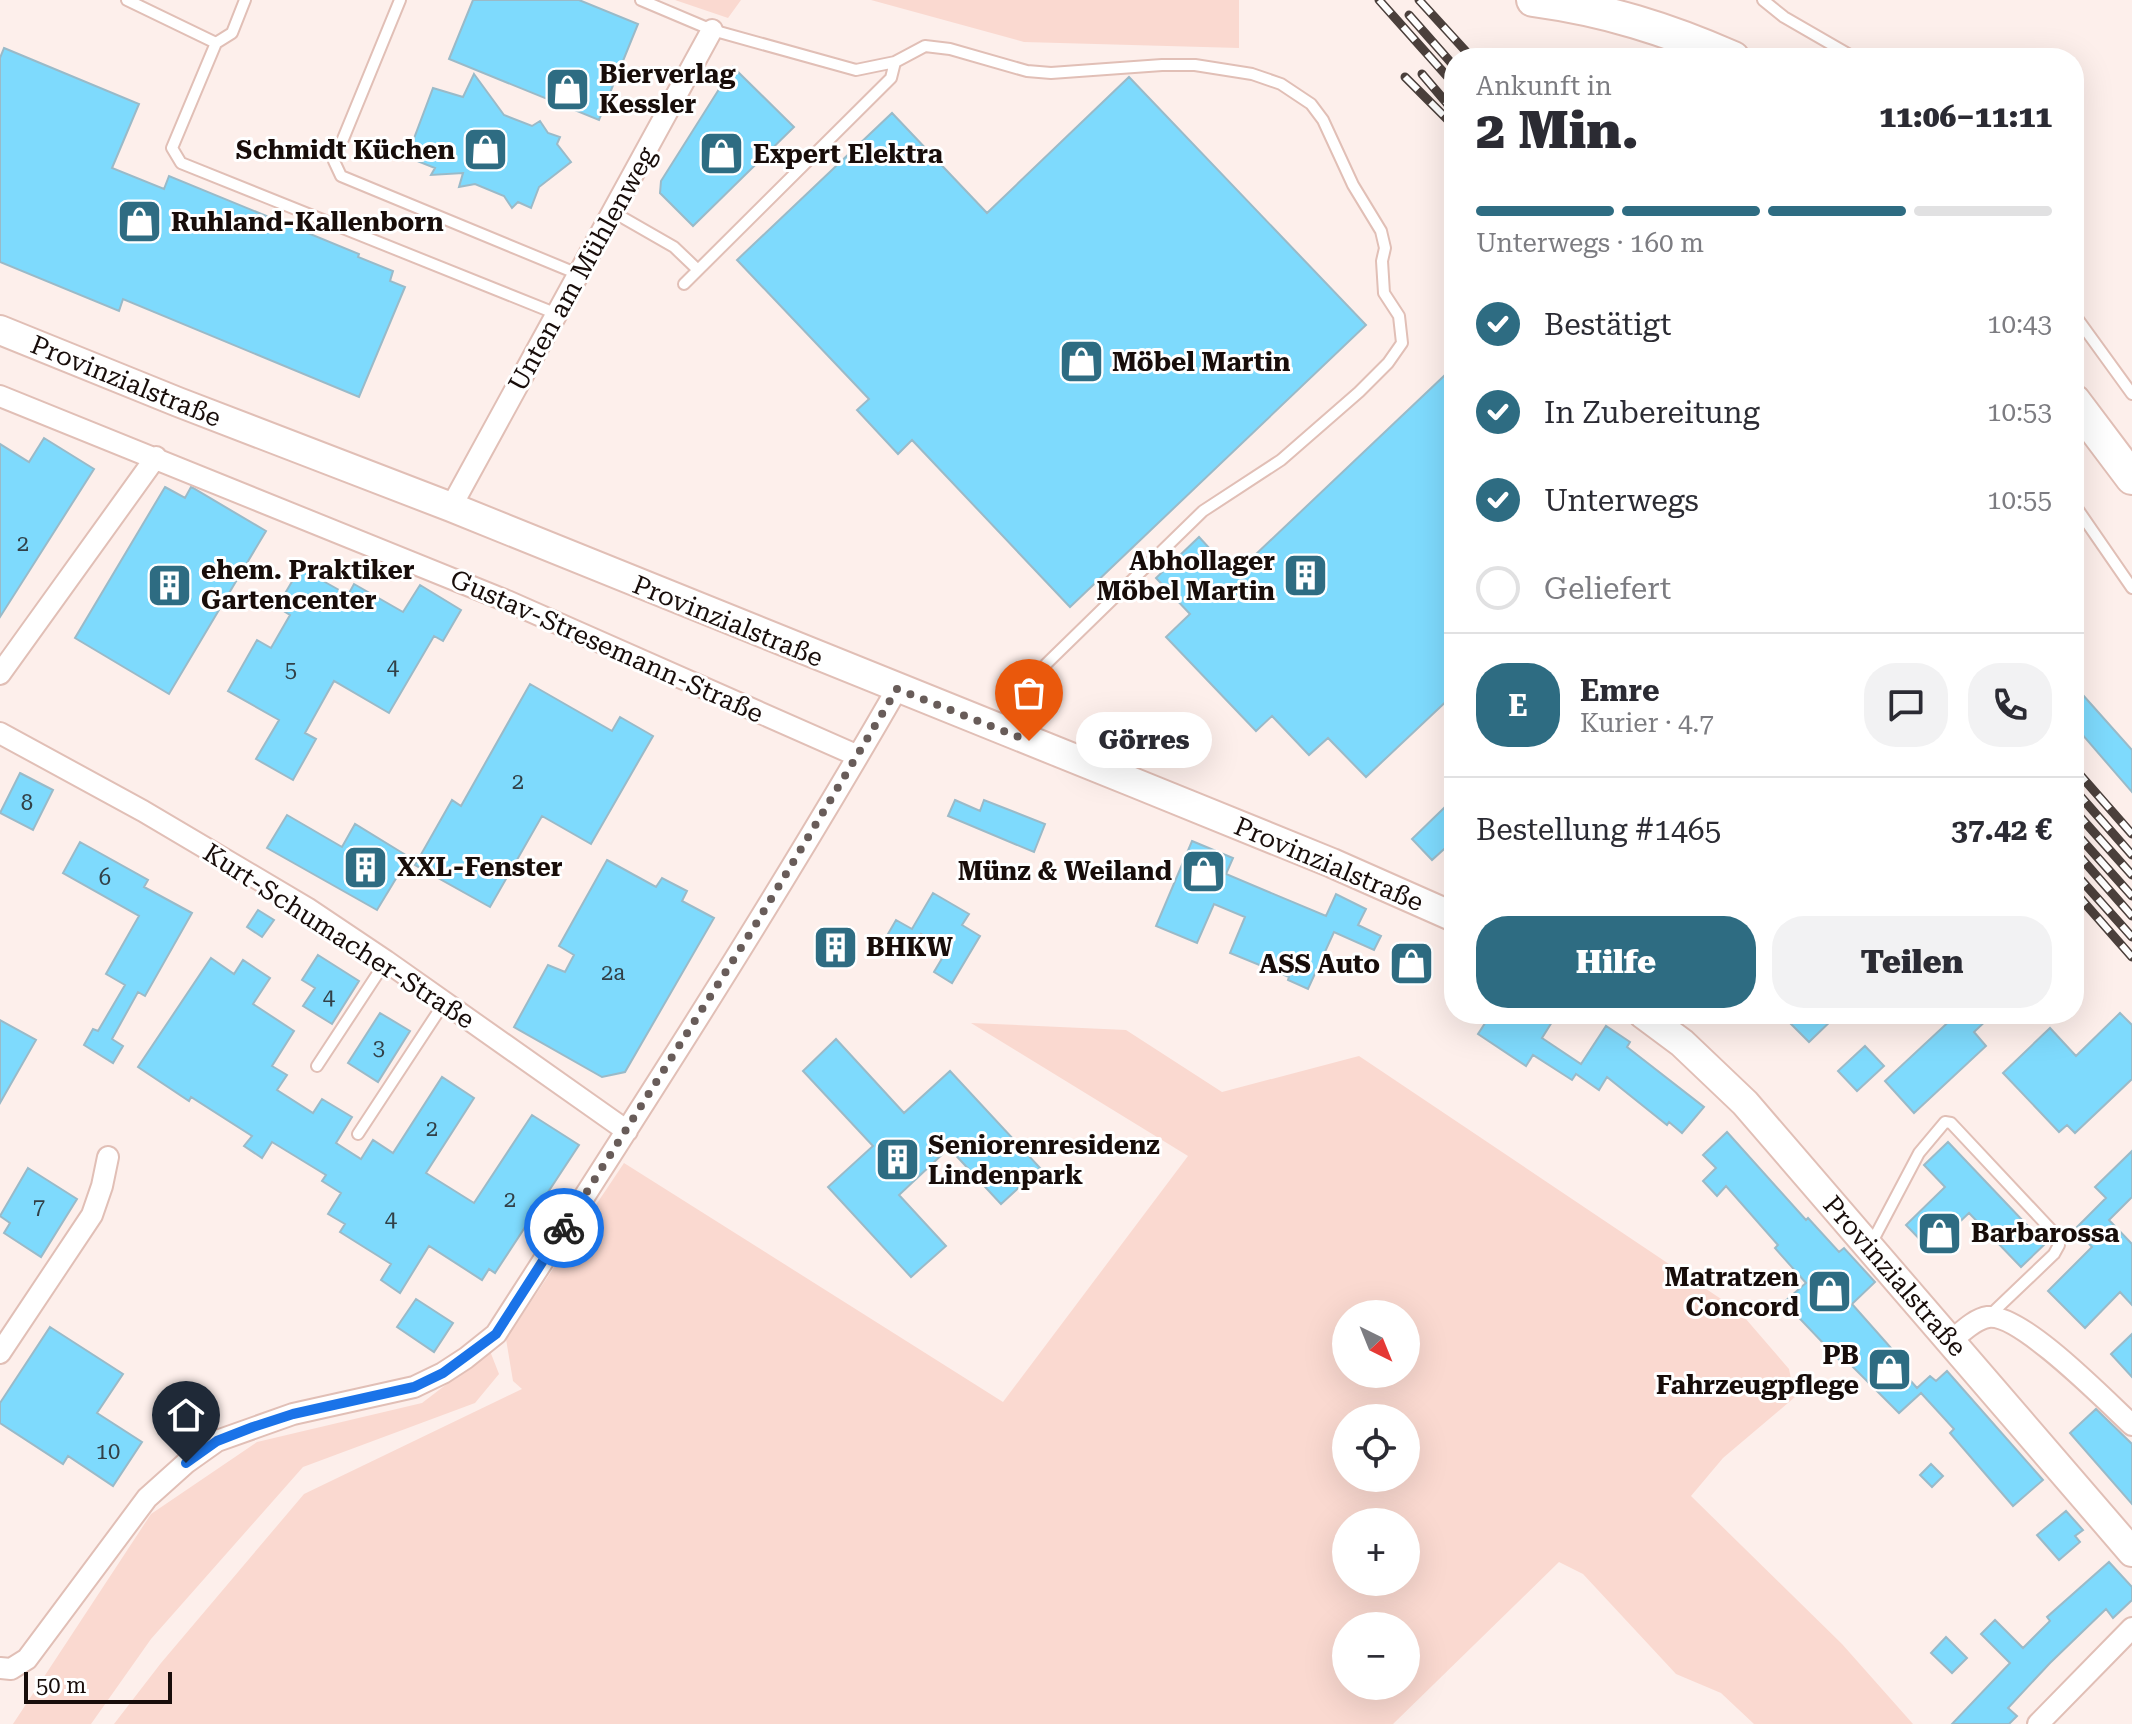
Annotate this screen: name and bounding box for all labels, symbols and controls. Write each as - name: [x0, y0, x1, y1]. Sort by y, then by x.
- place label: Bierverlag Kessler: [599, 59, 736, 119]
- shop icon: Bierverlag Kessler: [544, 65, 592, 113]
- text: Ankunft in: [1476, 71, 1612, 101]
- text: 11:06–11:11: [1879, 99, 2052, 134]
- text: 2 Min.: [1476, 100, 1639, 161]
- shop icon: Schmidt Küchen: [462, 126, 510, 174]
- shop icon: Expert Elektra: [698, 130, 746, 178]
- place label: Schmidt Küchen: [236, 135, 455, 165]
- place label: Expert Elektra: [753, 139, 943, 169]
- street label: Unten am Mühlenweg: [502, 141, 662, 396]
- shop icon: Ruhland-Kallenborn: [116, 198, 164, 246]
- place label: Ruhland-Kallenborn: [171, 207, 444, 237]
- text: Unterwegs · 160 m: [1476, 228, 1704, 258]
- icon: check: [1476, 302, 1520, 346]
- text: Bestätigt: [1544, 307, 1671, 342]
- text: 10:43: [1987, 309, 2052, 339]
- street label: Provinzialstraße: [27, 329, 225, 433]
- shop icon: Möbel Martin: [1057, 338, 1105, 386]
- place label: Möbel Martin: [1112, 347, 1291, 377]
- icon: check: [1476, 390, 1520, 434]
- text: In Zubereitung: [1544, 395, 1760, 430]
- text: 10:53: [1987, 397, 2052, 427]
- icon: check: [1476, 478, 1520, 522]
- text: Unterwegs: [1544, 483, 1699, 518]
- text: 10:55: [1987, 485, 2052, 515]
- house number: 2: [17, 531, 29, 556]
- place label: Abhollager Möbel Martin: [1096, 546, 1275, 606]
- building icon: Abhollager Möbel Martin: [1282, 552, 1330, 600]
- place label: ehem. Praktiker Gartencenter: [201, 555, 415, 615]
- building icon: ehem. Praktiker Gartencenter: [146, 561, 194, 609]
- street label: Gustav-Stresemann-Straße: [446, 563, 768, 729]
- street label: Provinzialstraße: [629, 569, 827, 673]
- text: Geliefert: [1544, 571, 1671, 606]
- house number: 4: [387, 655, 400, 680]
- house number: 5: [285, 657, 297, 682]
- pin: [995, 659, 1063, 741]
- button: chat: [1864, 663, 1948, 747]
- button: phone: [1968, 663, 2052, 747]
- icon: bag: [1007, 671, 1051, 715]
- text: Emre: [1580, 673, 1660, 708]
- text: E: [1508, 688, 1528, 723]
- text: Kurier · 4.7: [1580, 708, 1714, 738]
- callout: Görres: [1077, 713, 1213, 769]
- text: Görres: [1098, 725, 1190, 755]
- house number: 2: [512, 769, 524, 794]
- house number: 8: [21, 790, 33, 815]
- street label: Provinzialstraße: [1230, 811, 1428, 917]
- text: Bestellung #1465: [1476, 812, 1721, 847]
- text: 37.42 €: [1951, 812, 2052, 847]
- street label: Kurt-Schumacher-Straße: [198, 837, 480, 1035]
- building icon: XXL-Fenster: [342, 843, 390, 891]
- shop icon: Münz & Weiland: [1179, 847, 1227, 895]
- place label: XXL-Fenster: [397, 852, 563, 882]
- place label: Münz & Weiland: [958, 856, 1172, 886]
- house number: 6: [99, 865, 111, 890]
- button: Hilfe: [1476, 916, 1756, 1008]
- button: Teilen: [1772, 916, 2052, 1008]
- building icon: BHKW: [811, 923, 859, 971]
- place label: BHKW: [866, 932, 953, 962]
- shop icon: ASS Auto: [1387, 940, 1435, 988]
- place label: ASS Auto: [1259, 949, 1380, 979]
- house number: 2a: [601, 960, 625, 985]
- house number: 4: [323, 985, 336, 1010]
- house number: 3: [373, 1035, 385, 1060]
- house number: 2: [426, 1116, 438, 1141]
- place label: Seniorenresidenz Lindenpark: [928, 1130, 1160, 1190]
- building icon: Seniorenresidenz Lindenpark: [873, 1136, 921, 1184]
- house number: 2: [504, 1187, 516, 1212]
- courier: [524, 1188, 604, 1268]
- street label: Provinzialstraße: [1817, 1190, 1973, 1362]
- house number: 7: [33, 1194, 45, 1219]
- icon: bike: [542, 1206, 586, 1250]
- house number: 4: [385, 1207, 398, 1232]
- shop icon: Barbarossa: [1916, 1209, 1964, 1257]
- place label: Barbarossa: [1971, 1218, 2120, 1248]
- place label: Matratzen Concord: [1665, 1262, 1799, 1322]
- shop icon: Matratzen Concord: [1806, 1268, 1854, 1316]
- north arrow: [1332, 1300, 1420, 1388]
- map controls: [1332, 1300, 1420, 1700]
- place label: PB Fahrzeugpflege: [1656, 1340, 1859, 1400]
- shop icon: PB Fahrzeugpflege: [1866, 1346, 1914, 1394]
- pin: [152, 1381, 220, 1463]
- icon: home: [164, 1393, 208, 1437]
- button: locate: [1332, 1404, 1420, 1492]
- house number: 10: [96, 1439, 120, 1464]
- button: +: [1332, 1508, 1420, 1596]
- button: −: [1332, 1612, 1420, 1700]
- scale bar: [24, 1668, 172, 1704]
- text: 50 m: [36, 1673, 86, 1698]

